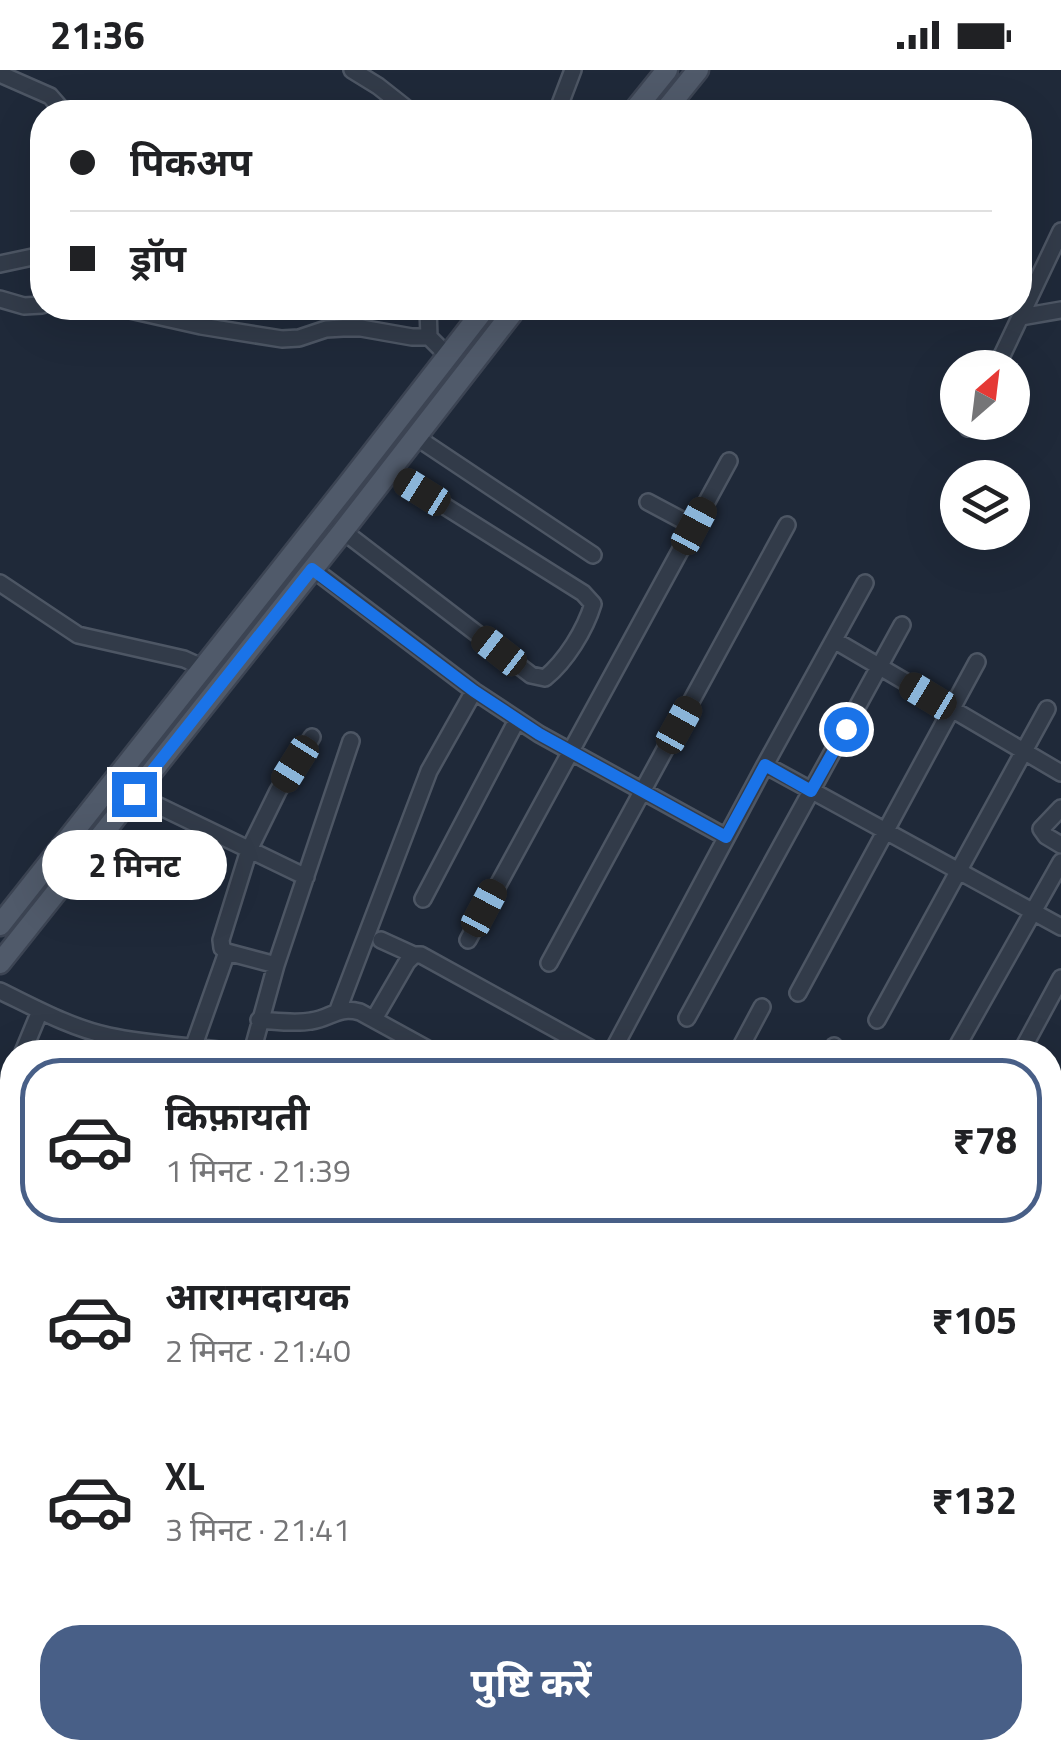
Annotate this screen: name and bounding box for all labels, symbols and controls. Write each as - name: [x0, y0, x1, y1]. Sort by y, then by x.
- text: 21:36: [50, 6, 145, 64]
- text: पिकअप: [130, 133, 252, 191]
- text: ड्रॉप: [130, 229, 186, 287]
- north arrow: [940, 350, 1030, 440]
- map controls: [940, 350, 1030, 550]
- button: layers: [940, 460, 1030, 550]
- car: [389, 463, 455, 521]
- car: [667, 492, 721, 560]
- car: [466, 621, 532, 681]
- car: [895, 668, 961, 724]
- car: [651, 691, 707, 759]
- route start: [824, 707, 869, 752]
- car: [266, 731, 324, 797]
- route end: [112, 772, 157, 817]
- callout: 2 मिनट: [42, 829, 226, 899]
- text: 2 मिनट: [88, 841, 181, 889]
- car: [457, 874, 511, 942]
- text: किफ़ायती: [165, 1087, 309, 1145]
- icon: car: [45, 1096, 135, 1186]
- text: ₹78: [953, 1111, 1017, 1169]
- text: 1 मिनट · 21:39: [165, 1146, 351, 1194]
- text: आरामदायक: [165, 1267, 349, 1325]
- icon: car: [45, 1276, 135, 1366]
- text: ₹105: [931, 1291, 1017, 1349]
- text: 2 मिनट · 21:40: [165, 1326, 351, 1374]
- text: XL: [165, 1447, 205, 1505]
- icon: car: [45, 1456, 135, 1546]
- text: ₹132: [931, 1471, 1017, 1529]
- text: 3 मिनट · 21:41: [165, 1505, 351, 1553]
- button: पुष्टि करें: [40, 1625, 1022, 1740]

